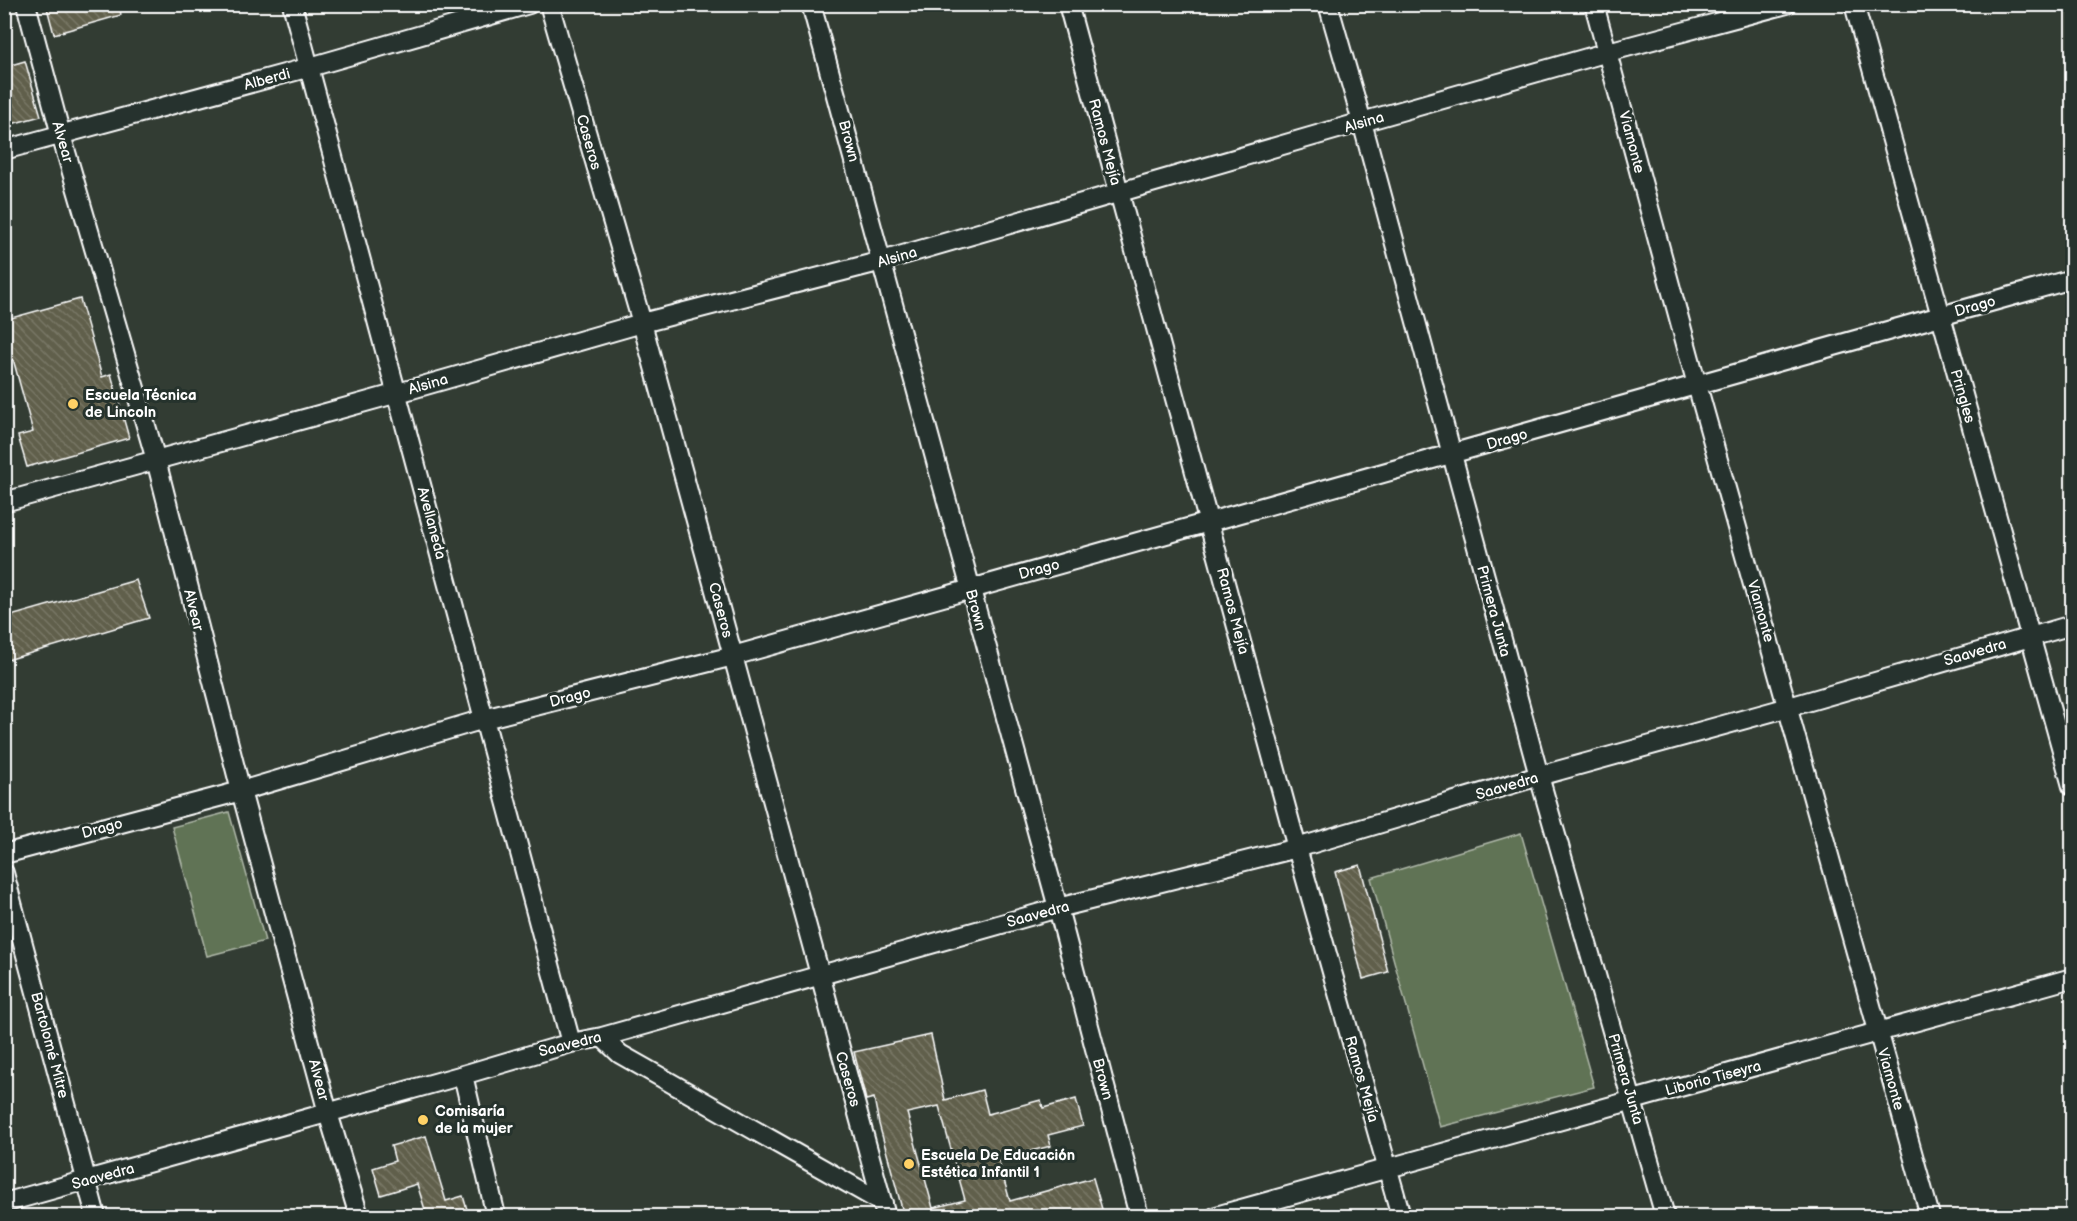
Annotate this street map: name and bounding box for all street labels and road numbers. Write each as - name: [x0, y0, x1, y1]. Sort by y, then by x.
- street label: Alberdi: [242, 64, 292, 95]
- street label: Ramos Mejía: [1084, 97, 1125, 188]
- street label: Alsina: [1342, 108, 1386, 137]
- street label: Viamonte: [1614, 109, 1649, 175]
- street label: Caseros: [572, 112, 606, 172]
- street label: Brown: [834, 118, 863, 164]
- street label: Alvear: [48, 119, 78, 166]
- street label: Alsina: [875, 243, 919, 272]
- street label: Drago: [1952, 292, 1998, 321]
- street label: Pringles: [1946, 367, 1979, 426]
- street label: Alsina: [406, 370, 450, 399]
- street label: Drago: [1484, 425, 1530, 454]
- street label: Avellaneda: [413, 485, 450, 561]
- street label: Drago: [1017, 555, 1062, 584]
- street label: Primera Junta: [1472, 563, 1515, 659]
- street label: Ramos Mejía: [1212, 566, 1253, 657]
- street label: Viamonte: [1743, 578, 1778, 644]
- street label: Caseros: [704, 580, 737, 640]
- street label: Alvear: [179, 587, 208, 634]
- street label: Brown: [961, 587, 990, 633]
- street label: Saavedra: [1942, 635, 2009, 670]
- street label: Drago: [548, 683, 593, 712]
- street label: Saavedra: [1474, 769, 1541, 804]
- street label: Drago: [80, 814, 125, 843]
- street label: Saavedra: [1005, 897, 1072, 932]
- street label: Bartolomé Mitre: [26, 990, 73, 1100]
- street label: Saavedra: [537, 1028, 604, 1061]
- street label: Primera Junta: [1603, 1031, 1648, 1127]
- street label: Ramos Mejía: [1340, 1034, 1383, 1125]
- street label: Viamonte: [1873, 1046, 1908, 1112]
- street label: Caseros: [831, 1049, 865, 1109]
- street label: Brown: [1088, 1056, 1117, 1102]
- street label: Alvear: [304, 1057, 333, 1104]
- street label: Liborio Tiseyra: [1663, 1057, 1763, 1100]
- street label: Saavedra: [70, 1159, 137, 1194]

